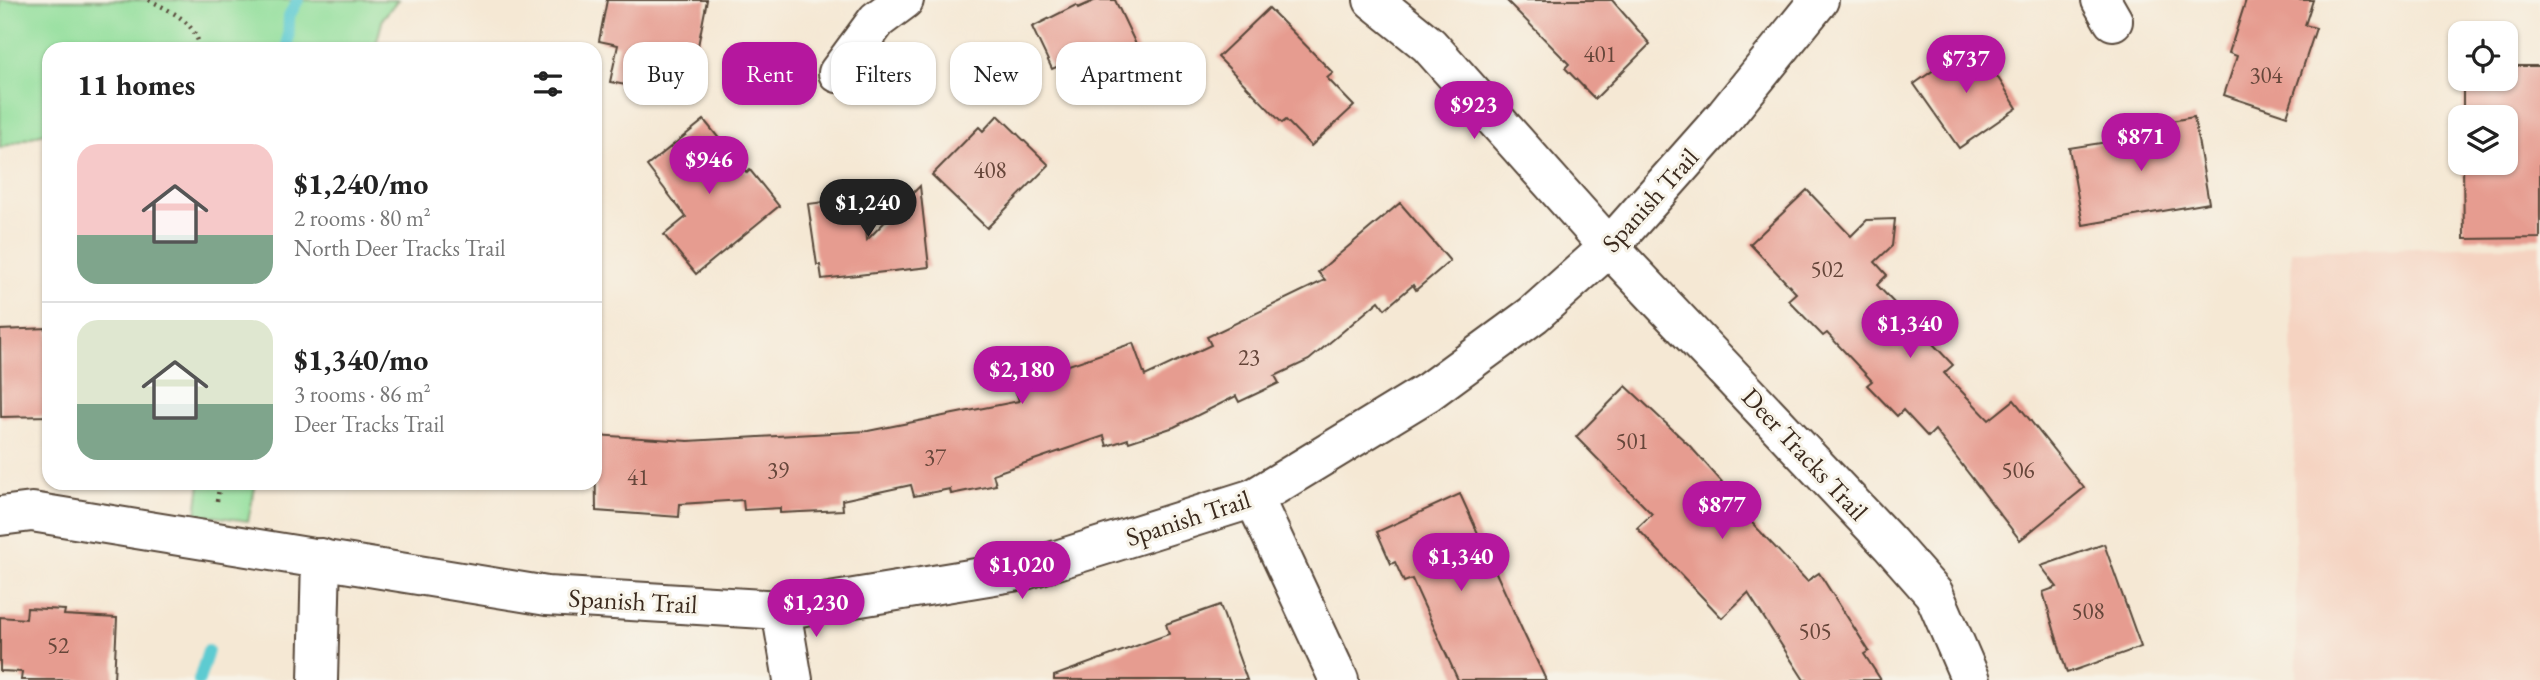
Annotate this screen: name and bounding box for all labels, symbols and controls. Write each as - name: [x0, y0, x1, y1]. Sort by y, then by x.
- map controls: [2448, 21, 2518, 175]
- button: locate: [2448, 21, 2518, 91]
- pin: $737: [1925, 36, 2007, 95]
- house number: 401: [1583, 39, 1617, 69]
- chip: Buy: [623, 42, 708, 105]
- chip: Rent: [722, 42, 817, 105]
- chip: Filters: [831, 42, 936, 105]
- chip: New: [950, 42, 1042, 105]
- chip: Apartment: [1056, 42, 1206, 105]
- text: $737: [1942, 43, 1990, 73]
- house number: 304: [2249, 60, 2284, 90]
- text: 11 homes: [77, 65, 195, 104]
- icon: filters: [529, 65, 567, 103]
- pin: $923: [1433, 82, 1515, 141]
- text: $923: [1450, 89, 1498, 119]
- button: layers: [2448, 105, 2518, 175]
- pin: $871: [2100, 114, 2182, 173]
- text: $871: [2117, 121, 2165, 151]
- pin: $946: [668, 136, 750, 196]
- street label: Spanish Trail: [1594, 141, 1706, 259]
- text: $946: [685, 144, 733, 174]
- house number: 408: [973, 155, 1007, 185]
- text: $1,240/mo: [294, 164, 428, 203]
- icon: home: [133, 172, 217, 256]
- pin: $1,240: [811, 180, 925, 239]
- text: $1,240: [836, 187, 900, 217]
- text: 2 rooms · 80 m²: [294, 203, 431, 233]
- text: North Deer Tracks Trail: [294, 233, 506, 263]
- house number: 502: [1810, 254, 1844, 284]
- pin: $1,340: [1853, 300, 1967, 360]
- text: $1,340: [1878, 308, 1942, 338]
- text: $1,340/mo: [294, 340, 428, 379]
- house number: 23: [1238, 342, 1260, 372]
- pin: $2,180: [965, 346, 1079, 406]
- icon: home: [133, 348, 217, 432]
- text: $2,180: [990, 354, 1054, 384]
- text: 3 rooms · 86 m²: [294, 379, 431, 409]
- street label: Deer Tracks Trail: [1735, 380, 1875, 528]
- text: Deer Tracks Trail: [294, 409, 445, 439]
- house number: 501: [1615, 426, 1649, 456]
- house number: 37: [924, 442, 947, 472]
- house number: 39: [767, 455, 789, 485]
- house number: 506: [2001, 455, 2035, 485]
- house number: 41: [627, 462, 649, 492]
- street label: Spanish Trail: [1121, 482, 1255, 554]
- pin: $877: [1681, 482, 1763, 541]
- text: $877: [1698, 489, 1746, 519]
- pin: $1,340: [1404, 534, 1518, 593]
- text: $1,340: [1429, 541, 1493, 571]
- pin: $1,020: [965, 542, 1079, 601]
- text: $1,020: [990, 549, 1054, 579]
- pin: $1,230: [759, 580, 873, 639]
- street label: Spanish Trail: [568, 581, 698, 621]
- text: $1,230: [784, 587, 848, 617]
- house number: 508: [2071, 596, 2105, 626]
- house number: 505: [1798, 616, 1832, 646]
- house number: 52: [47, 630, 69, 660]

